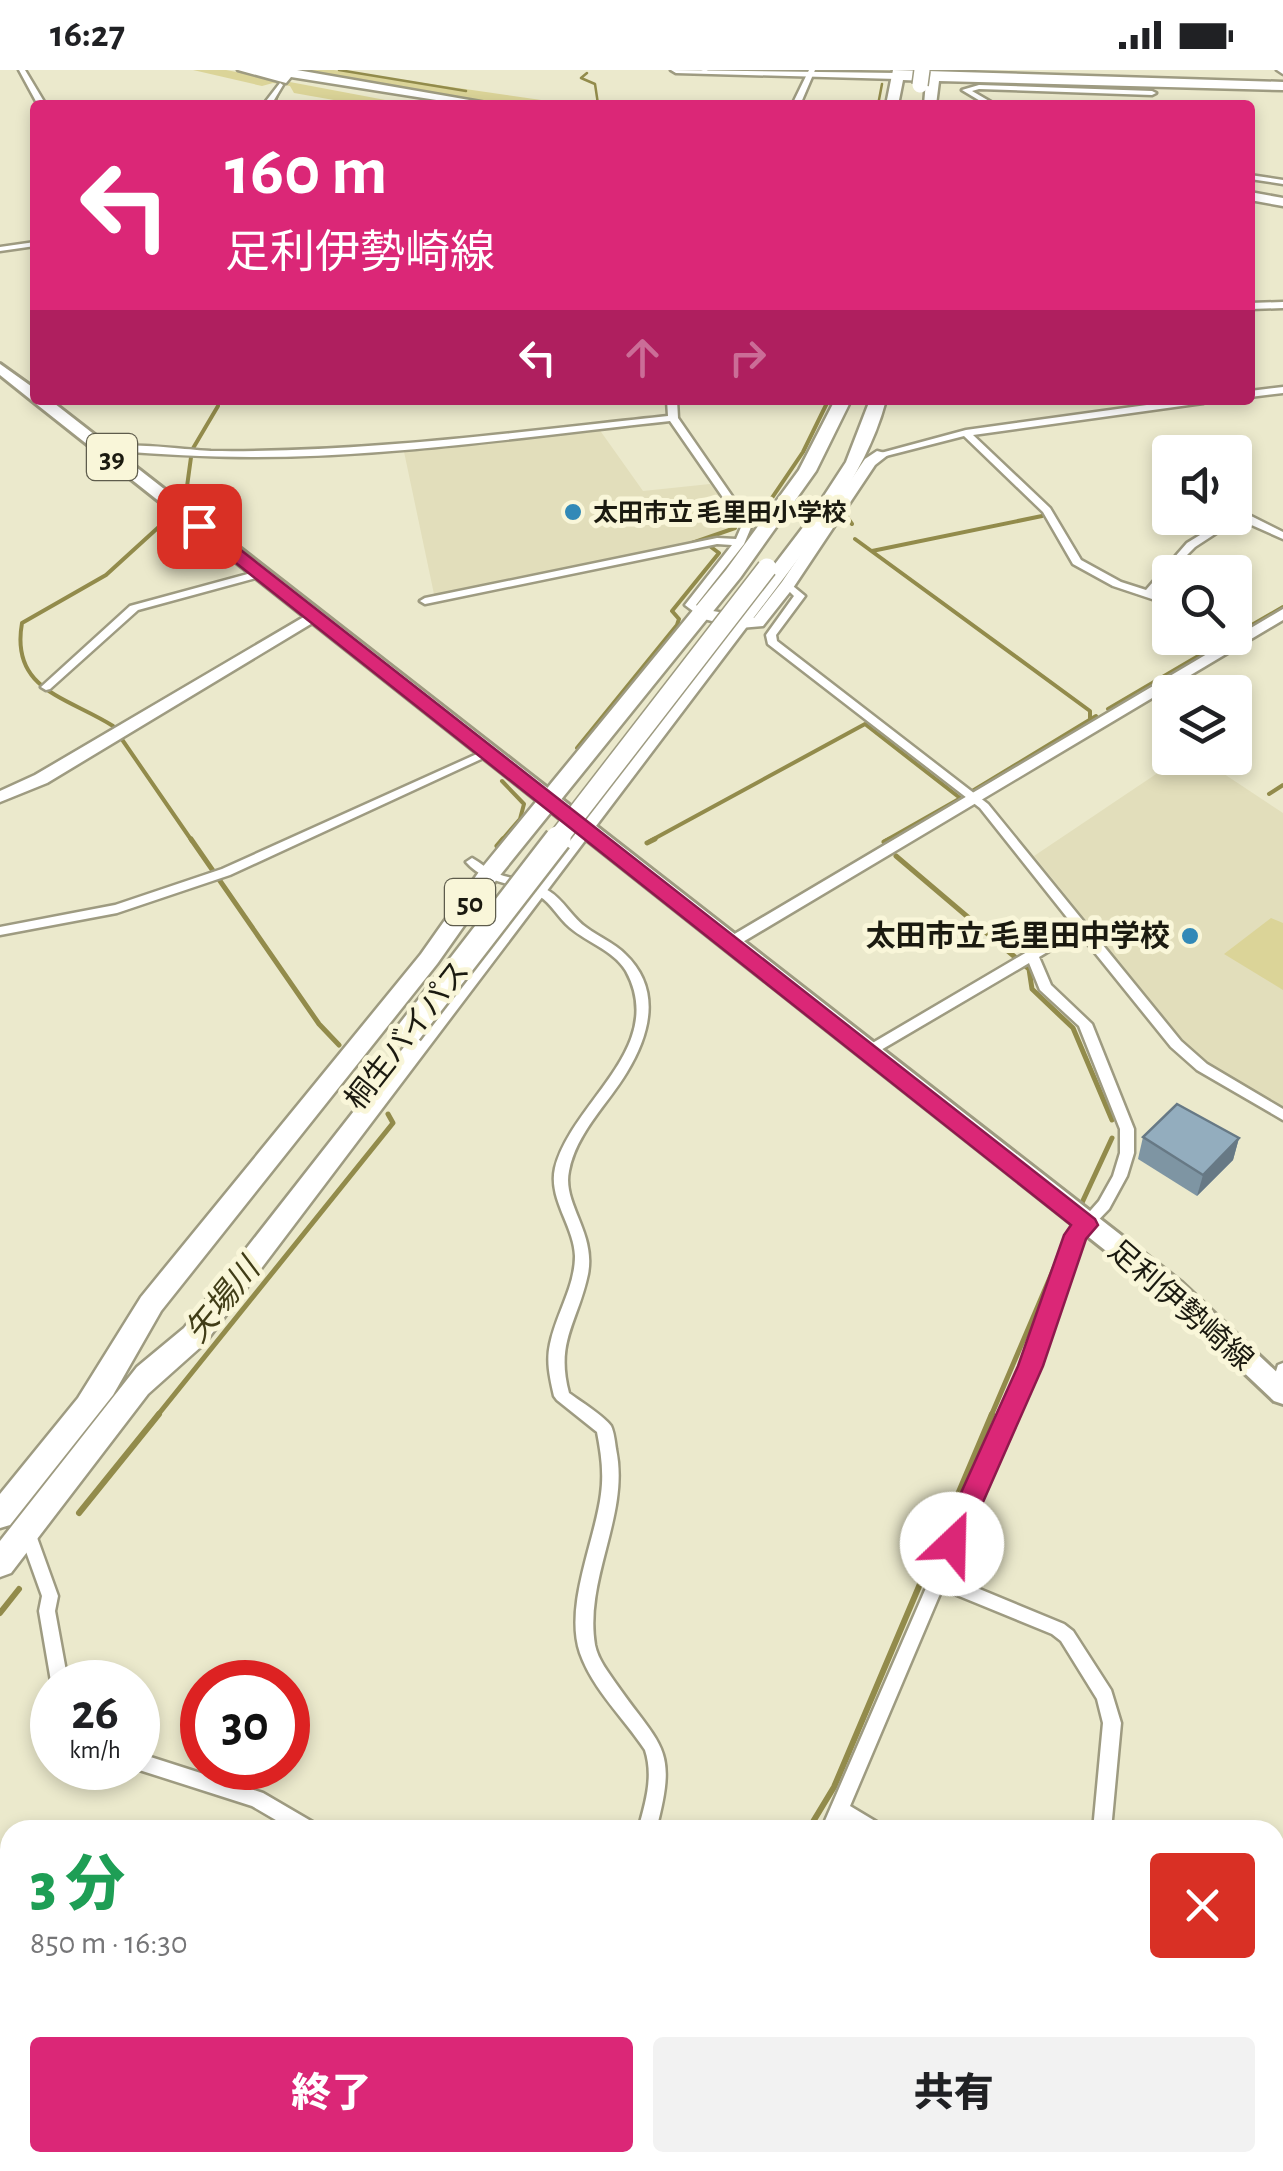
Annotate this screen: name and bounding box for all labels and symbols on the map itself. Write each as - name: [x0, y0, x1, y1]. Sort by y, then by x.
- road number: 39: [87, 434, 137, 480]
- pin: [157, 484, 242, 569]
- place label: 太田市立 毛里田小学校: [593, 499, 847, 526]
- marker: 太田市立 毛里田小学校: [562, 501, 584, 523]
- road number: 50: [445, 879, 495, 925]
- place label: 太田市立 毛里田中学校: [865, 920, 1170, 952]
- marker: 太田市立 毛里田中学校: [1179, 925, 1201, 947]
- street label: 桐生バイパス: [339, 954, 475, 1116]
- street label: 足利伊勢崎線: [1103, 1234, 1259, 1376]
- water label: 矢場川: [179, 1250, 267, 1348]
- position arrow: [900, 1492, 1004, 1596]
- speed limit sign: 30: [180, 1660, 310, 1790]

